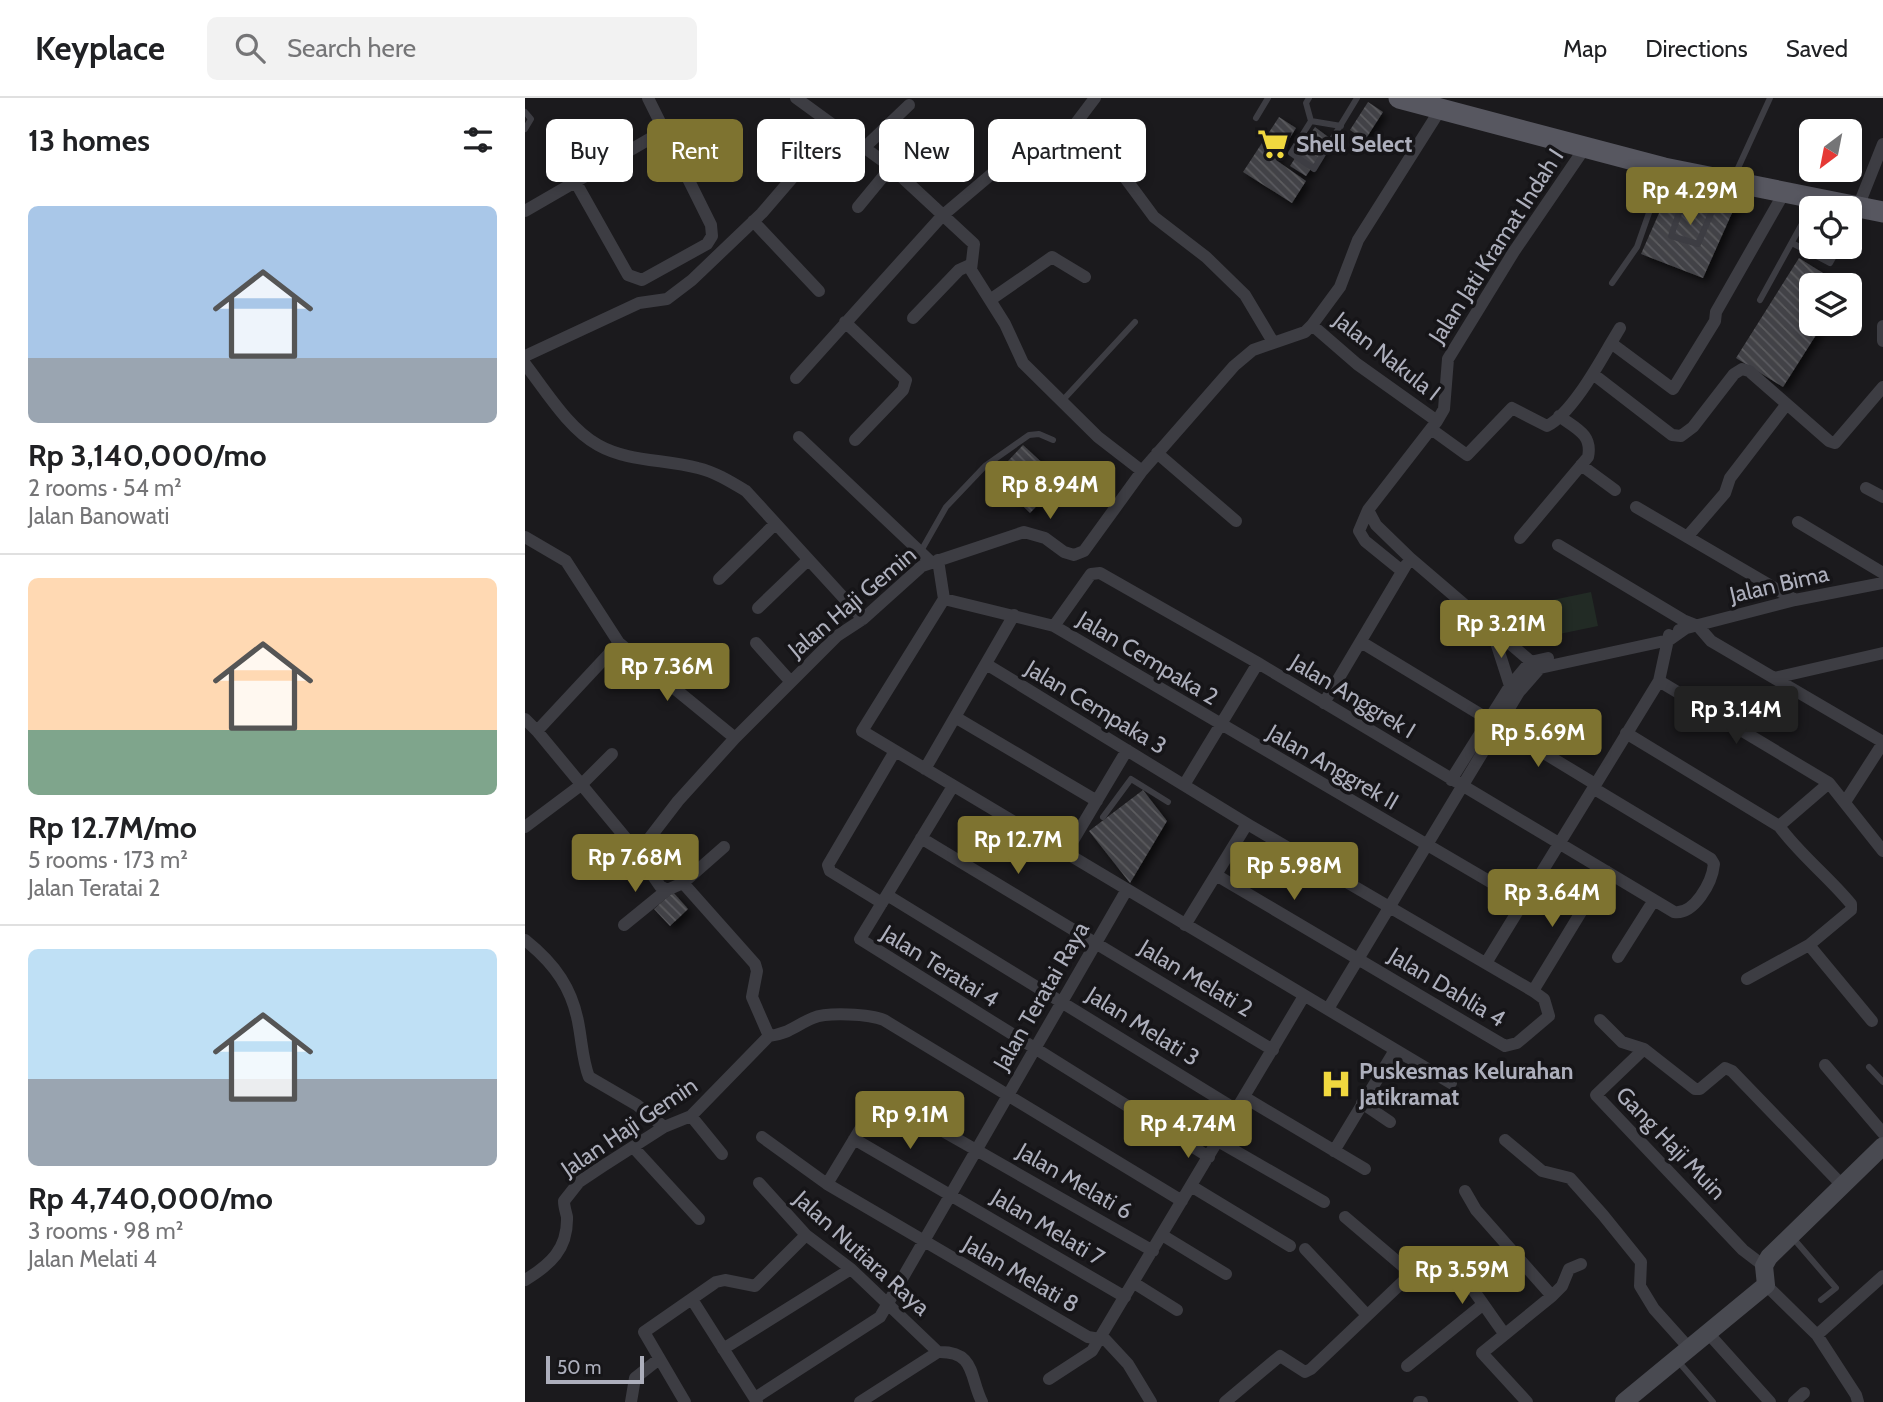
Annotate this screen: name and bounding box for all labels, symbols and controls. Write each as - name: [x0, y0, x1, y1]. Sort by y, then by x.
- search box: [207, 17, 697, 80]
- text: Keyplace: [35, 28, 165, 68]
- icon: search: [231, 29, 269, 67]
- text: Search here: [287, 32, 416, 64]
- text: Map: [1563, 34, 1607, 63]
- text: Directions: [1645, 34, 1748, 63]
- text: Saved: [1786, 34, 1848, 63]
- chip: Buy: [546, 119, 633, 182]
- chip: Rent: [647, 119, 743, 182]
- chip: Filters: [757, 119, 865, 182]
- chip: New: [879, 119, 974, 182]
- chip: Apartment: [988, 119, 1146, 182]
- north arrow: [1799, 119, 1862, 182]
- map controls: [1799, 119, 1862, 336]
- icon: filters: [459, 121, 497, 159]
- text: 13 homes: [28, 122, 150, 159]
- supermarket icon: Shell Select: [1256, 127, 1290, 161]
- place label: Shell Select: [1296, 130, 1412, 158]
- street label: Jalan Jati Kramat Indah I: [1422, 143, 1569, 349]
- pin: Rp 4.29M: [1618, 167, 1762, 227]
- text: Rp 4.29M: [1642, 176, 1738, 204]
- button: locate: [1799, 196, 1862, 259]
- icon: home: [200, 251, 326, 377]
- button: layers: [1799, 273, 1862, 336]
- street label: Jalan Nakula I: [1327, 305, 1446, 406]
- text: Rp 3,140,000/mo: [28, 437, 267, 474]
- pin: Rp 8.94M: [978, 462, 1122, 521]
- text: Rp 8.94M: [1001, 470, 1099, 498]
- text: 2 rooms · 54 m²: [28, 474, 182, 502]
- text: Jalan Banowati: [28, 502, 169, 530]
- street label: Jalan Haji Gemin: [782, 540, 922, 664]
- street label: Jalan Bima: [1726, 559, 1831, 609]
- pin: Rp 3.21M: [1429, 601, 1573, 660]
- street label: Jalan Cempaka 2: [1072, 604, 1223, 711]
- text: Rp 3.21M: [1456, 609, 1546, 637]
- icon: home: [200, 623, 326, 749]
- pin: Rp 7.36M: [595, 644, 739, 703]
- street label: Jalan Anggrek I: [1284, 647, 1421, 744]
- text: Rp 7.36M: [620, 652, 714, 680]
- street label: Jalan Cempaka 3: [1019, 653, 1172, 760]
- pin: Rp 3.14M: [1664, 686, 1808, 746]
- text: Rp 3.14M: [1690, 695, 1782, 723]
- pin: Rp 5.69M: [1466, 710, 1610, 769]
- street label: Jalan Anggrek II: [1261, 718, 1404, 816]
- text: Rp 5.69M: [1491, 718, 1585, 746]
- text: Rp 12.7M/mo: [28, 809, 197, 846]
- pin: Rp 12.7M: [946, 816, 1090, 876]
- text: Rp 12.7M: [974, 825, 1062, 853]
- pin: Rp 7.68M: [563, 834, 707, 894]
- pin: Rp 5.98M: [1222, 842, 1366, 902]
- text: Rp 7.68M: [588, 843, 682, 871]
- text: 5 rooms · 173 m²: [28, 846, 188, 874]
- text: Rp 5.98M: [1246, 851, 1342, 879]
- pin: Rp 3.64M: [1480, 870, 1624, 929]
- text: Jalan Teratai 2: [28, 874, 160, 902]
- text: Rp 3.64M: [1504, 878, 1600, 906]
- street label: Jalan Teratai Raya: [987, 917, 1095, 1076]
- street label: Jalan Teratai 4: [875, 918, 1004, 1013]
- street label: Jalan Melati 2: [1133, 933, 1258, 1023]
- street label: Jalan Dahlia 4: [1383, 941, 1510, 1033]
- street label: Jalan Melati 3: [1081, 980, 1205, 1072]
- icon: home: [200, 994, 326, 1120]
- place label: Puskesmas Kelurahan Jatikramat: [1358, 1057, 1573, 1111]
- hospital icon: Puskesmas Kelurahan Jatikramat: [1319, 1067, 1353, 1101]
- street label: Jalan Haji Gemin: [555, 1071, 702, 1183]
- street label: Gang Haji Muin: [1610, 1081, 1732, 1205]
- pin: Rp 9.1M: [845, 1091, 975, 1151]
- text: Rp 9.1M: [871, 1100, 949, 1128]
- pin: Rp 4.74M: [1116, 1100, 1260, 1160]
- text: Rp 4.74M: [1140, 1109, 1236, 1137]
- street label: Jalan Melati 6: [1012, 1136, 1138, 1225]
- text: Rp 4,740,000/mo: [28, 1180, 273, 1217]
- street label: Jalan Melati 7: [986, 1182, 1110, 1272]
- street label: Jalan Nutiara Raya: [788, 1184, 936, 1321]
- text: 3 rooms · 98 m²: [28, 1217, 183, 1245]
- street label: Jalan Melati 8: [957, 1229, 1084, 1318]
- text: Jalan Melati 4: [28, 1245, 157, 1273]
- pin: Rp 3.59M: [1390, 1246, 1534, 1306]
- text: Rp 3.59M: [1415, 1255, 1509, 1283]
- scale bar: [546, 1353, 644, 1385]
- text: 50 m: [557, 1356, 601, 1379]

